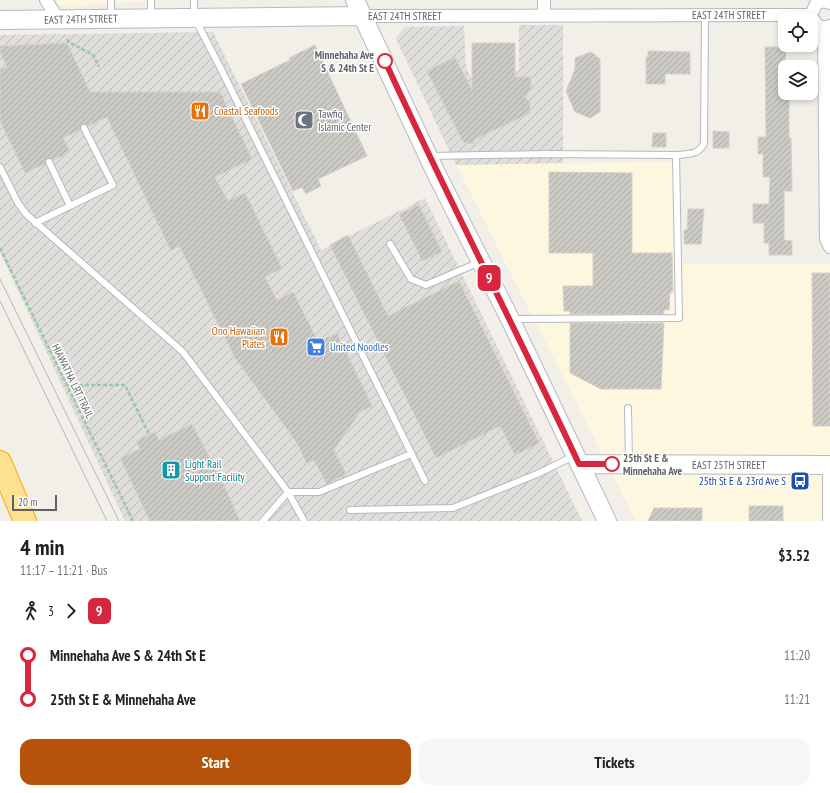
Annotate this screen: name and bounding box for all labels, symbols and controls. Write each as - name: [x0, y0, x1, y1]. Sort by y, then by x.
- street label: EAST 24TH STREET: [692, 8, 766, 22]
- street label: EAST 24TH STREET: [368, 9, 442, 23]
- street label: EAST 24TH STREET: [44, 11, 118, 27]
- map controls: [778, 12, 818, 100]
- button: locate: [778, 12, 818, 52]
- place label: Minnehaha Ave S & 24th St E: [315, 48, 374, 75]
- marker: Minnehaha Ave S & 24th St E: [377, 53, 393, 69]
- button: layers: [778, 60, 818, 100]
- restaurant icon: Coastal Seafoods: [189, 100, 211, 122]
- place label: Coastal Seafoods: [214, 104, 279, 118]
- place label: Tawfiq Islamic Center: [318, 107, 371, 134]
- mosque icon: Tawfiq Islamic Center: [293, 109, 315, 131]
- line badge: 9: [476, 265, 502, 291]
- text: 9: [486, 269, 492, 287]
- place label: Ono Hawaiian Plates: [212, 324, 265, 351]
- restaurant icon: Ono Hawaiian Plates: [268, 326, 290, 348]
- supermarket icon: United Noodles: [305, 336, 327, 358]
- place label: United Noodles: [330, 340, 389, 354]
- street label: HIAWATHA LRT TRAIL: [49, 341, 97, 421]
- place label: 25th St E & Minnehaha Ave: [623, 451, 683, 478]
- marker: 25th St E & Minnehaha Ave: [604, 456, 620, 472]
- place label: Light Rail Support Facility: [185, 457, 246, 484]
- street label: EAST 25TH STREET: [692, 458, 766, 472]
- building icon: Light Rail Support Facility: [160, 459, 182, 481]
- bus stop icon: 25th St E & 23rd Ave S: [789, 470, 811, 492]
- place label: 25th St E & 23rd Ave S: [699, 474, 786, 488]
- scale bar: [12, 493, 57, 512]
- text: 20 m: [18, 495, 37, 509]
- text: 4 min: [20, 533, 64, 561]
- text: $3.52: [778, 546, 810, 565]
- text: 11:17 – 11:21 · Bus: [20, 562, 107, 579]
- icon: walk: [20, 600, 42, 622]
- icon: forward: [60, 600, 82, 622]
- text: 9: [96, 602, 103, 620]
- text: 3: [48, 603, 54, 620]
- text: Minnehaha Ave S & 24th St E: [50, 646, 206, 665]
- text: 11:20: [784, 647, 810, 664]
- text: 25th St E & Minnehaha Ave: [50, 690, 196, 709]
- text: 11:21: [784, 691, 810, 708]
- button: Start: [20, 739, 411, 785]
- button: Tickets: [419, 739, 810, 785]

